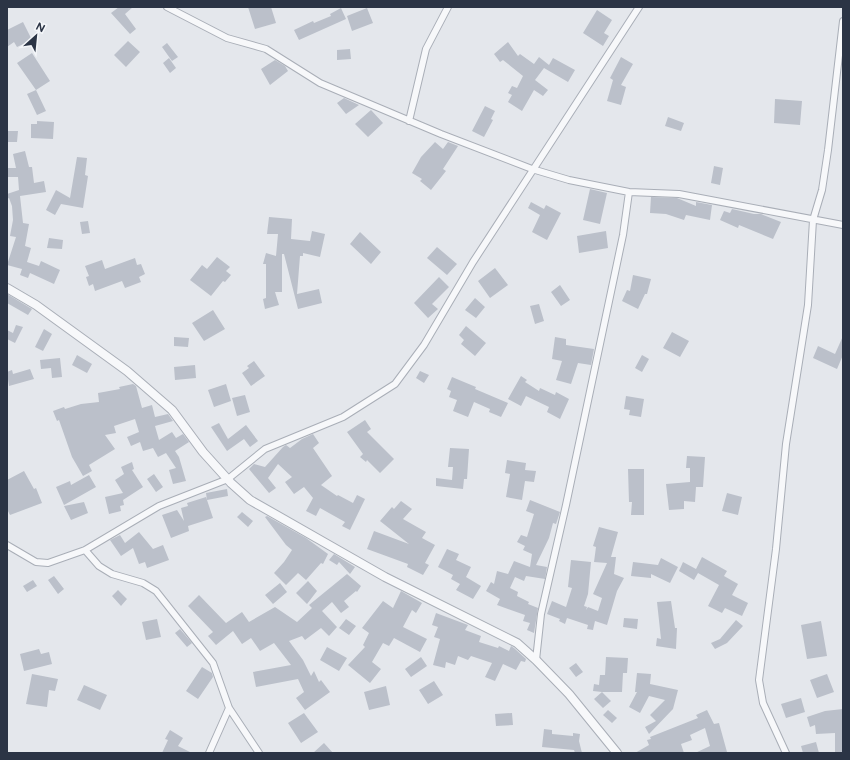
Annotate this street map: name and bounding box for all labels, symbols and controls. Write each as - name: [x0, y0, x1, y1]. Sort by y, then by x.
- north arrow: [16, 16, 56, 56]
- text: N: [34, 20, 47, 35]

